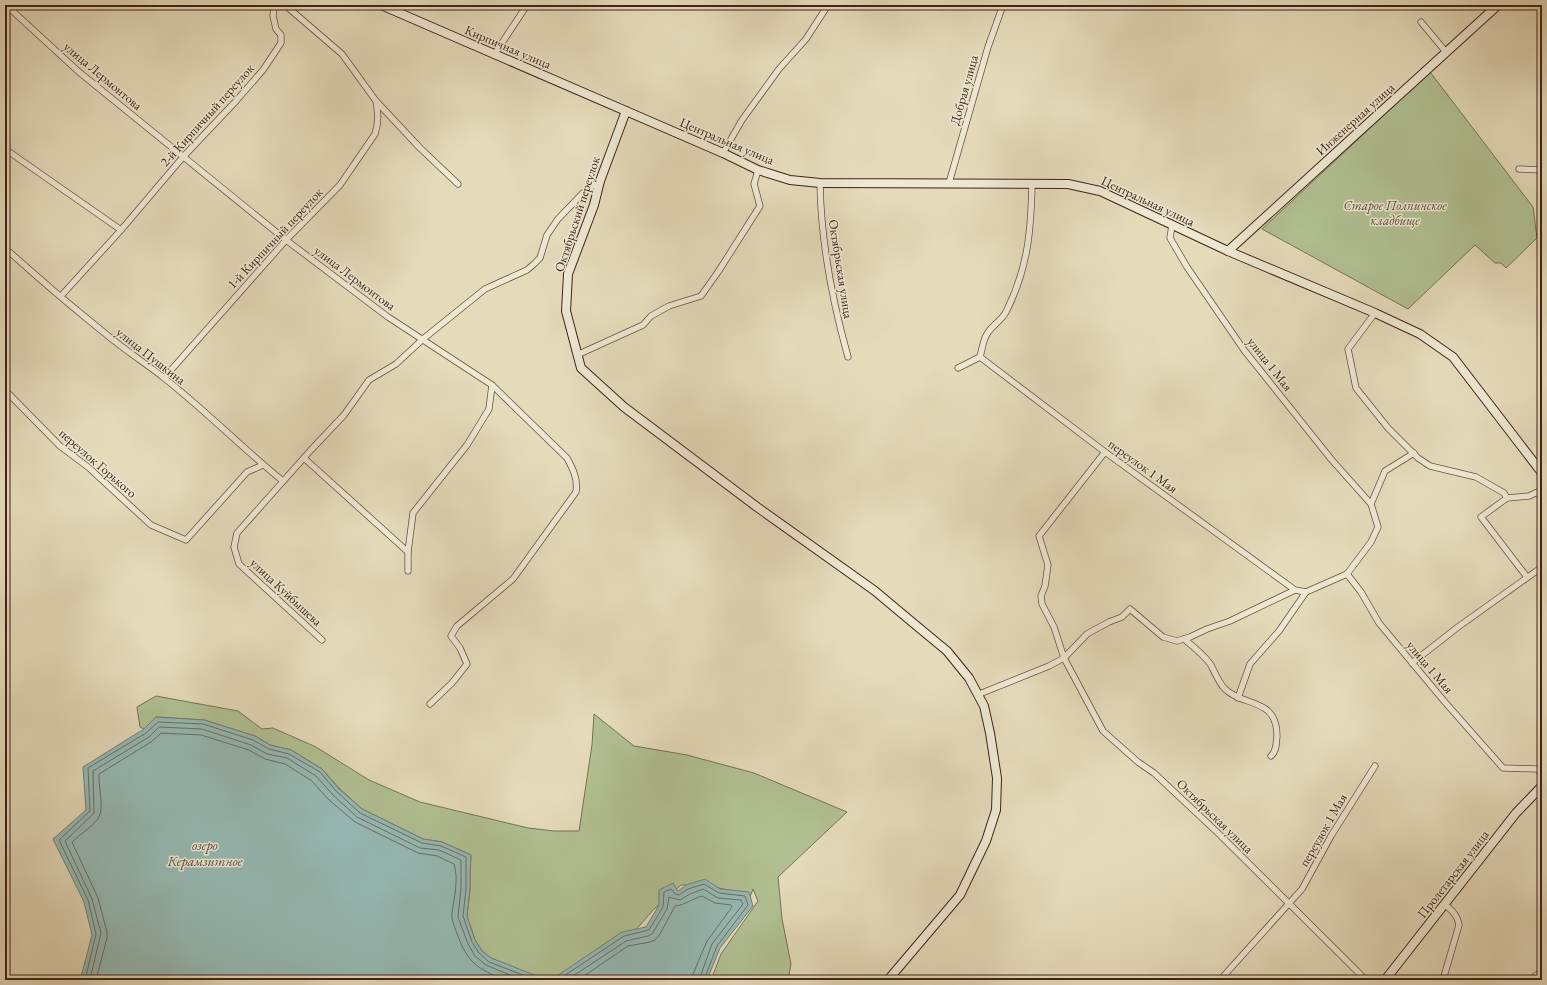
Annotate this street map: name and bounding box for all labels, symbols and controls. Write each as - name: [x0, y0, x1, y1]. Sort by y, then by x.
- street label: Кирпичная улица: [462, 21, 554, 73]
- street label: улица Лермонтова: [60, 38, 146, 114]
- street label: Добрая улица: [946, 52, 982, 127]
- street label: 2-й Кирпичный переулок: [156, 59, 258, 170]
- street label: Инженерная улица: [1312, 79, 1399, 159]
- street label: Центральная улица: [677, 113, 778, 169]
- street label: Октябрьский переулок: [550, 153, 604, 274]
- street label: Центральная улица: [1099, 172, 1198, 230]
- street label: 1-й Кирпичный переулок: [224, 183, 327, 292]
- park label: Старое Полпинское кладбище: [1343, 197, 1447, 229]
- street label: Октябрьская улица: [825, 218, 857, 321]
- street label: улица Лермонтова: [311, 242, 400, 315]
- street label: улица Пушкина: [113, 324, 190, 389]
- street label: улица 1 Мая: [1244, 333, 1297, 395]
- street label: переулок Горького: [56, 425, 140, 501]
- street label: переулок 1 Мая: [1105, 435, 1181, 497]
- street label: улица Куйбышева: [246, 554, 326, 630]
- street label: улица 1 Мая: [1403, 637, 1457, 697]
- street label: Октябрьская улица: [1173, 775, 1258, 857]
- street label: переулок 1 Мая: [1295, 790, 1351, 870]
- street label: Пролетарская улица: [1413, 826, 1493, 922]
- water label: озеро Керамзитное: [166, 836, 243, 870]

